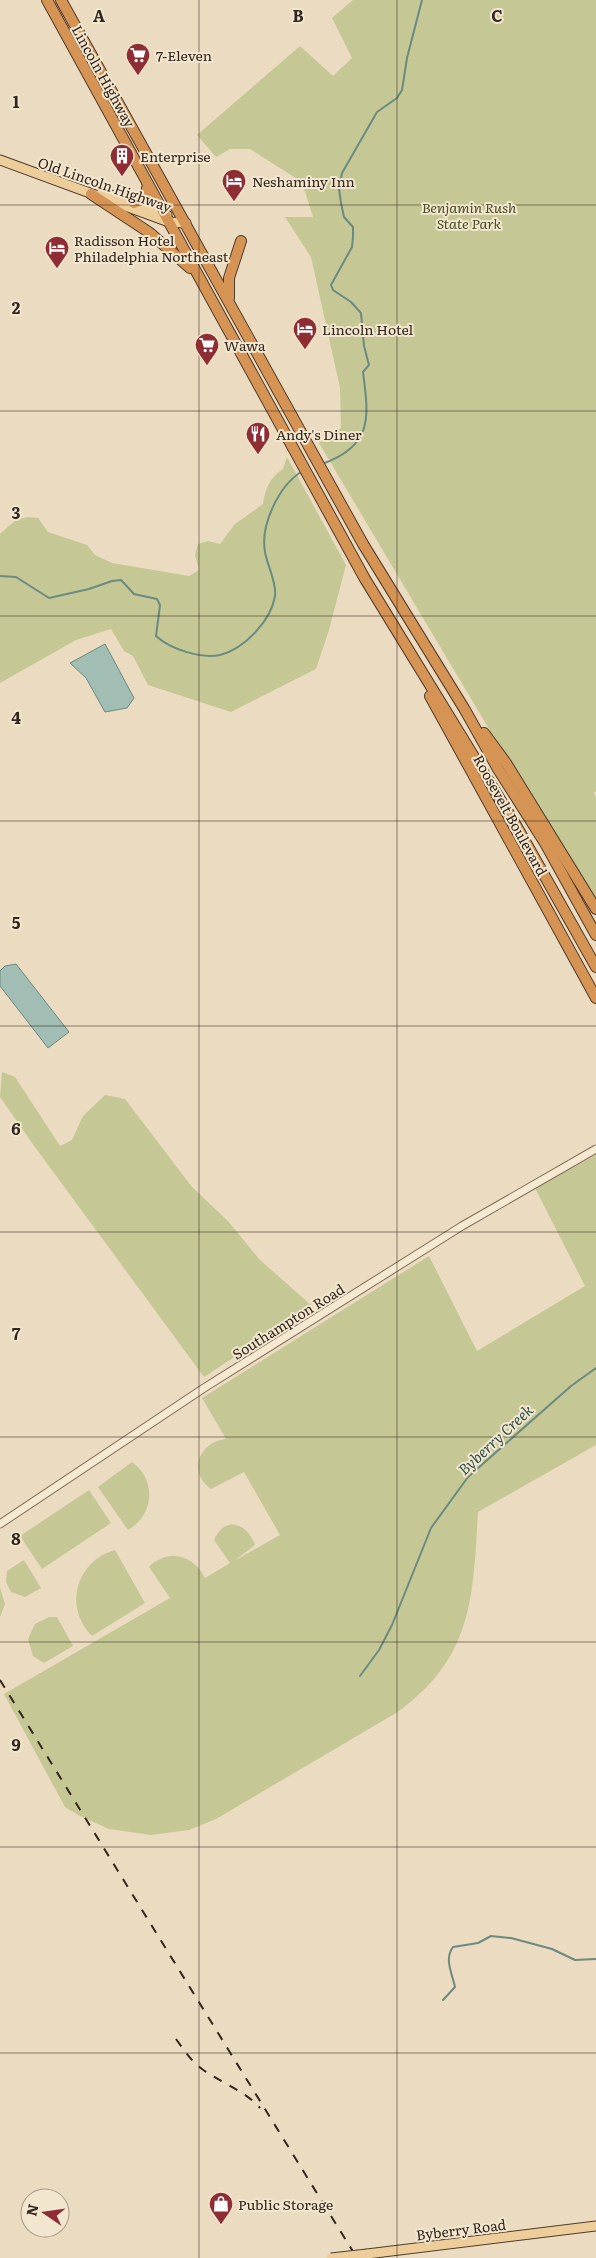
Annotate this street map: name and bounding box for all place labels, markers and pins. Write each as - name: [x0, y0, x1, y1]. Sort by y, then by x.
- supermarket icon: 7-Eleven: [125, 42, 151, 76]
- place label: 7-Eleven: [156, 45, 212, 65]
- building icon: Enterprise: [109, 143, 135, 177]
- place label: Enterprise: [140, 146, 210, 166]
- hotel icon: Neshaminy Inn: [221, 168, 247, 202]
- place label: Neshaminy Inn: [252, 171, 355, 191]
- place label: Radisson Hotel Philadelphia Northeast: [74, 230, 229, 266]
- hotel icon: Radisson Hotel Philadelphia Northeast: [44, 235, 70, 269]
- hotel icon: Lincoln Hotel: [292, 316, 318, 350]
- place label: Lincoln Hotel: [322, 319, 414, 339]
- supermarket icon: Wawa: [194, 332, 220, 366]
- place label: Wawa: [224, 335, 266, 355]
- restaurant icon: Andy's Diner: [245, 421, 271, 455]
- place label: Andy's Diner: [276, 424, 362, 444]
- shop icon: Public Storage: [208, 2191, 234, 2225]
- place label: Public Storage: [238, 2194, 333, 2214]

